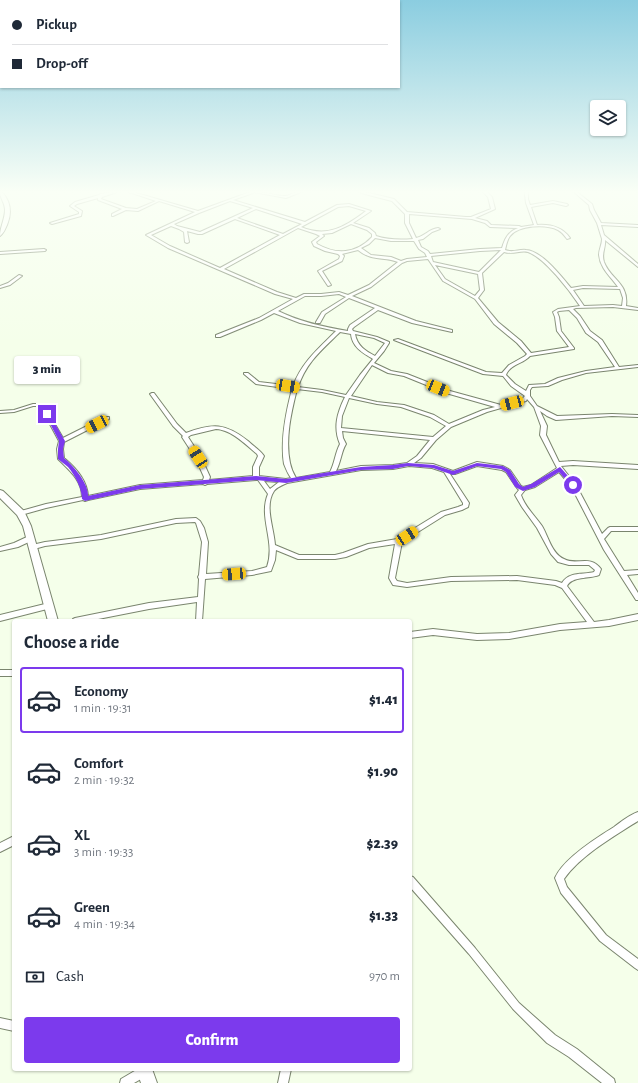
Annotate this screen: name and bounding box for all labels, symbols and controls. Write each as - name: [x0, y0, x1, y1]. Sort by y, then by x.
- text: Pickup: [36, 17, 77, 32]
- text: Drop-off: [36, 56, 88, 71]
- map controls: [590, 100, 626, 136]
- button: layers: [590, 100, 626, 136]
- callout: 3 min: [14, 356, 80, 384]
- text: 3 min: [33, 363, 61, 376]
- car: [275, 378, 301, 394]
- car: [425, 378, 451, 398]
- car: [499, 394, 525, 412]
- route end: [38, 405, 56, 423]
- car: [84, 413, 110, 435]
- car: [186, 444, 210, 470]
- route start: [564, 476, 582, 494]
- car: [394, 524, 420, 548]
- car: [222, 567, 246, 581]
- text: Choose a ride: [24, 634, 119, 652]
- icon: car: [26, 682, 62, 718]
- text: Economy: [74, 684, 128, 699]
- text: $1.41: [369, 692, 398, 707]
- text: 1 min · 19:31: [74, 702, 132, 715]
- icon: car: [26, 754, 62, 790]
- text: Comfort: [74, 756, 123, 771]
- text: $1.90: [367, 764, 398, 779]
- text: 2 min · 19:32: [74, 774, 134, 787]
- icon: car: [26, 826, 62, 862]
- text: XL: [74, 828, 90, 843]
- text: $2.39: [367, 836, 398, 851]
- text: 3 min · 19:33: [74, 846, 133, 859]
- icon: car: [26, 898, 62, 934]
- text: Green: [74, 900, 110, 915]
- text: $1.33: [369, 908, 398, 923]
- text: 4 min · 19:34: [74, 918, 135, 931]
- icon: cash: [24, 966, 46, 988]
- text: Cash: [56, 969, 84, 984]
- text: 970 m: [369, 970, 400, 983]
- button: Confirm: [24, 1017, 400, 1063]

